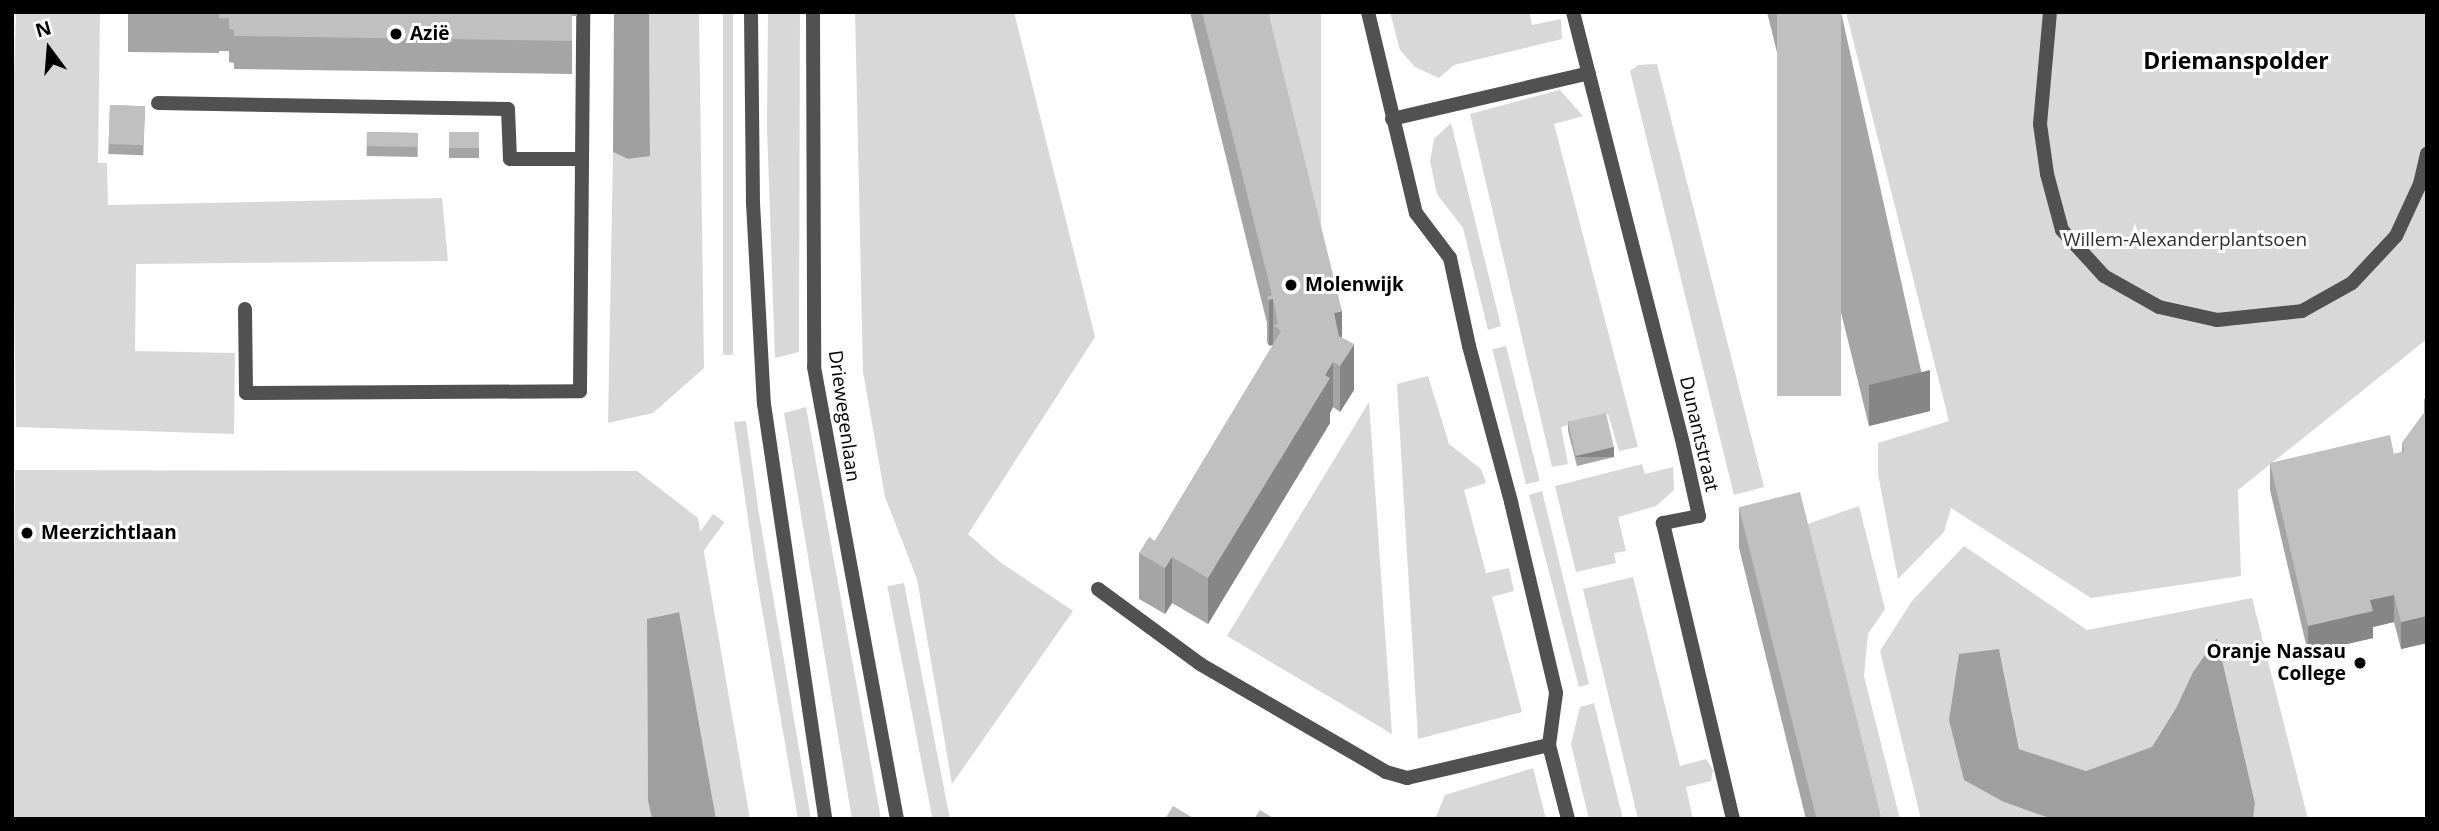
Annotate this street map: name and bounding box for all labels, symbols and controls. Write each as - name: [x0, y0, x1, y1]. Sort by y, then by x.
- north arrow: [14, 14, 84, 84]
- text: N: [32, 14, 54, 43]
- place label: Azië: [410, 23, 449, 45]
- marker: Azië: [388, 26, 404, 42]
- district label: Driemanspolder: [2143, 46, 2329, 74]
- park label: Willem-Alexanderplantsoen: [2063, 229, 2307, 251]
- place label: Molenwijk: [1305, 274, 1404, 296]
- marker: Molenwijk: [1283, 277, 1299, 293]
- street label: Driewegenlaan: [823, 349, 865, 483]
- street label: Dunantstraat: [1675, 374, 1723, 494]
- place label: Meerzichtlaan: [41, 522, 177, 544]
- marker: Meerzichtlaan: [19, 525, 35, 541]
- place label: Oranje Nassau College: [2207, 641, 2346, 685]
- marker: Oranje Nassau College: [2352, 655, 2368, 671]

